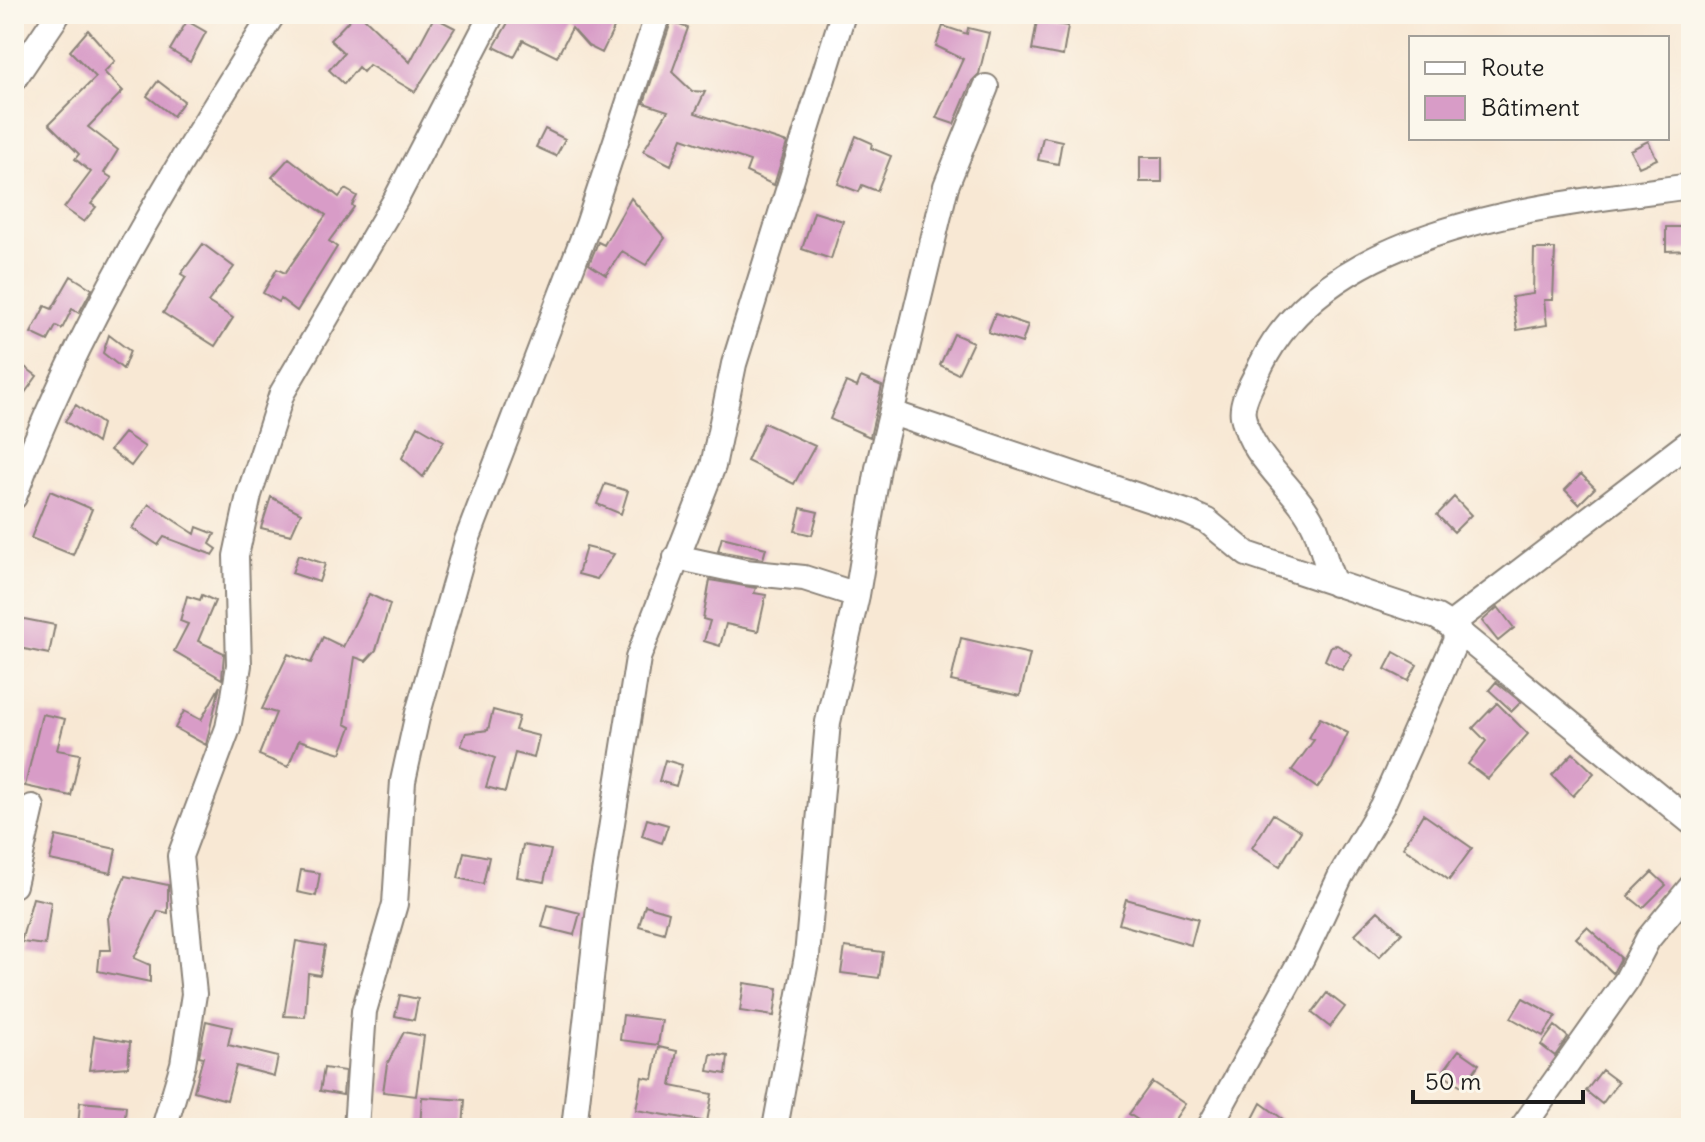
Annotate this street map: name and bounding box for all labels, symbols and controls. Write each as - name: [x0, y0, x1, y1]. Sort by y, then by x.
- legend: [1409, 36, 1669, 140]
- text: Route: [1481, 52, 1544, 82]
- text: Bâtiment: [1481, 92, 1580, 122]
- scale bar: [1413, 1054, 1583, 1104]
- text: 50 m: [1425, 1066, 1481, 1096]

